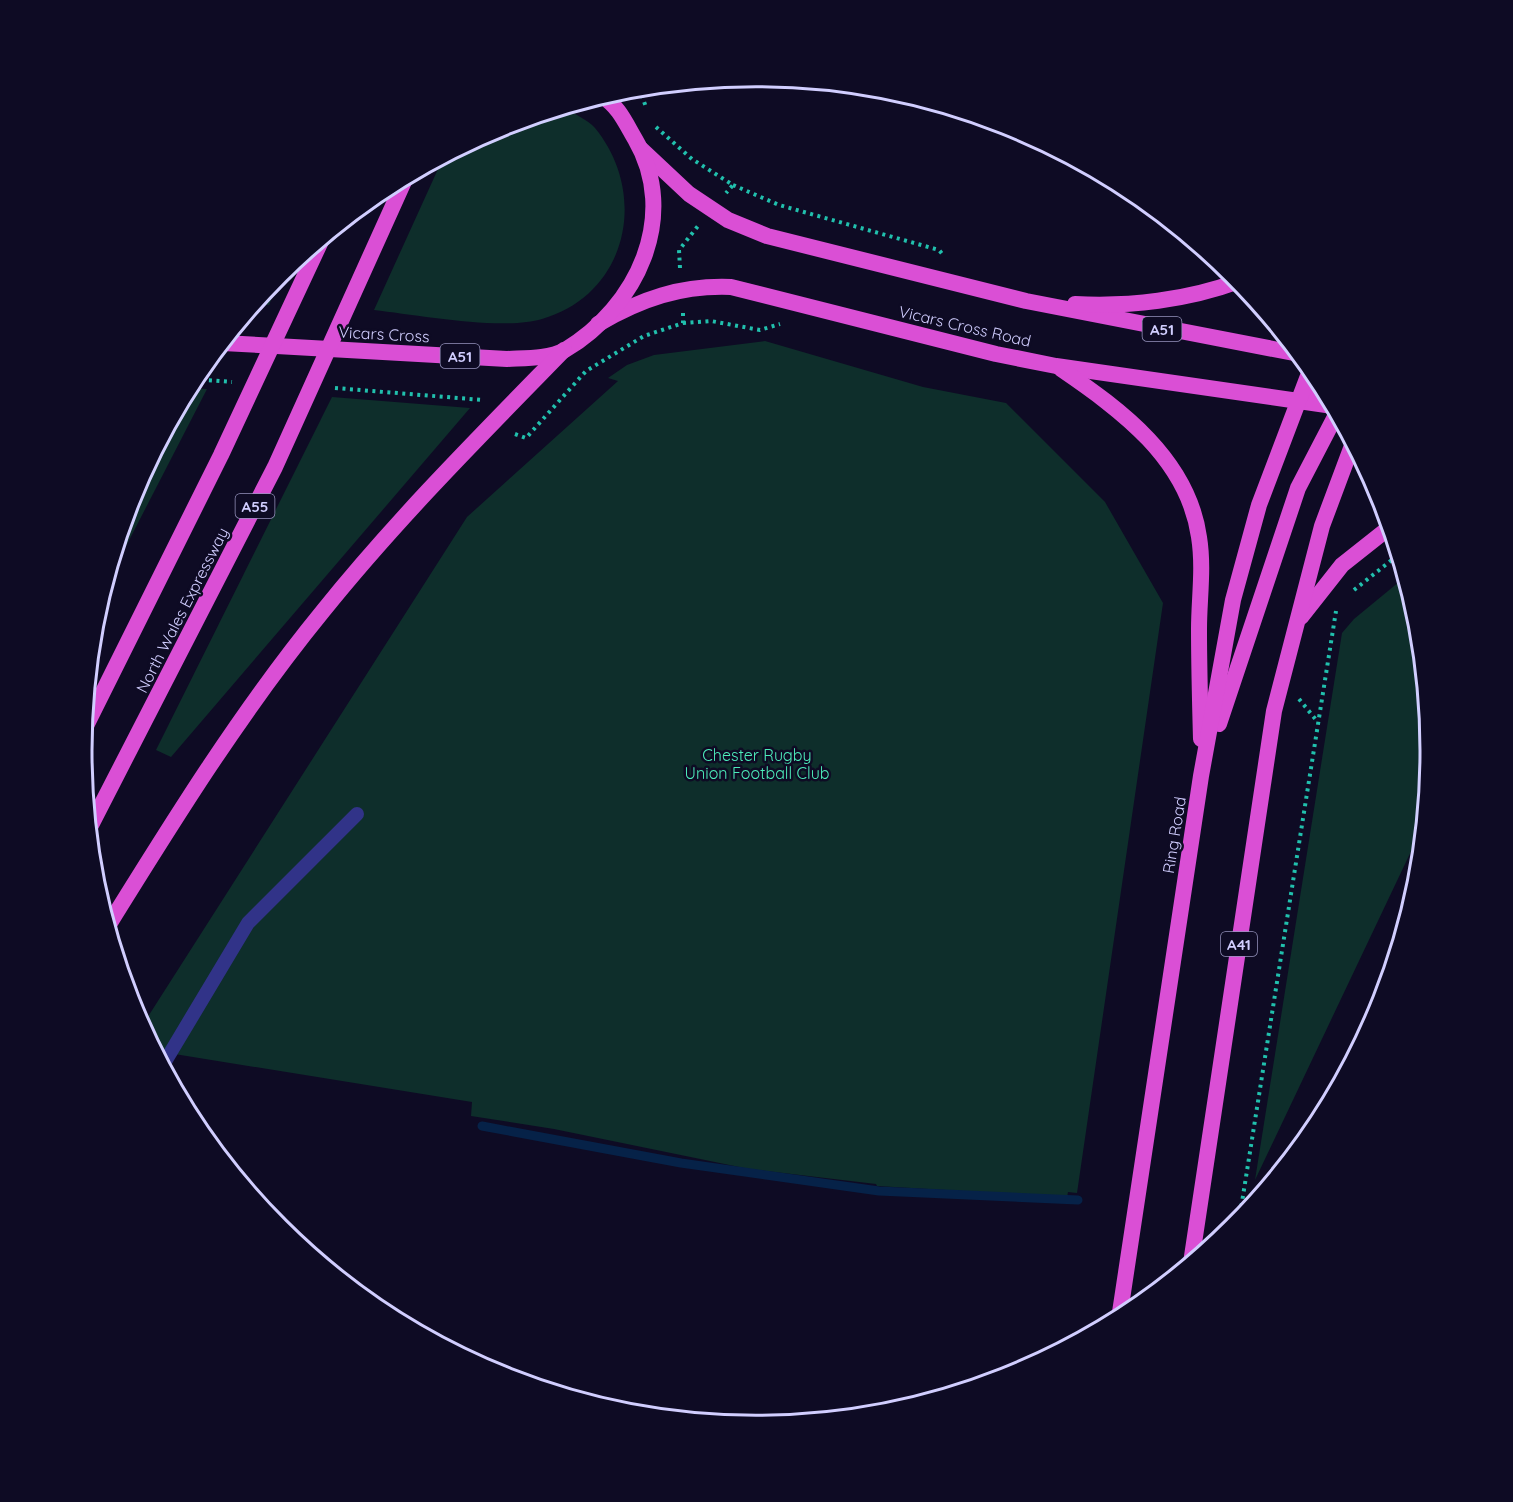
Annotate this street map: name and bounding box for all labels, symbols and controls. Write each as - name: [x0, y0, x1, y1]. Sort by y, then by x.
- street label: Vicars Cross Road: [897, 301, 1033, 351]
- road number: A51: [1142, 317, 1182, 341]
- street label: Vicars Cross: [338, 322, 430, 346]
- road number: A51: [440, 344, 480, 368]
- road number: A55: [236, 494, 274, 518]
- street label: North Wales Expressway: [132, 524, 232, 696]
- park label: Chester Rugby Union Football Club: [685, 745, 829, 783]
- street label: Ring Road: [1158, 795, 1190, 875]
- road number: A41: [1221, 932, 1257, 956]

